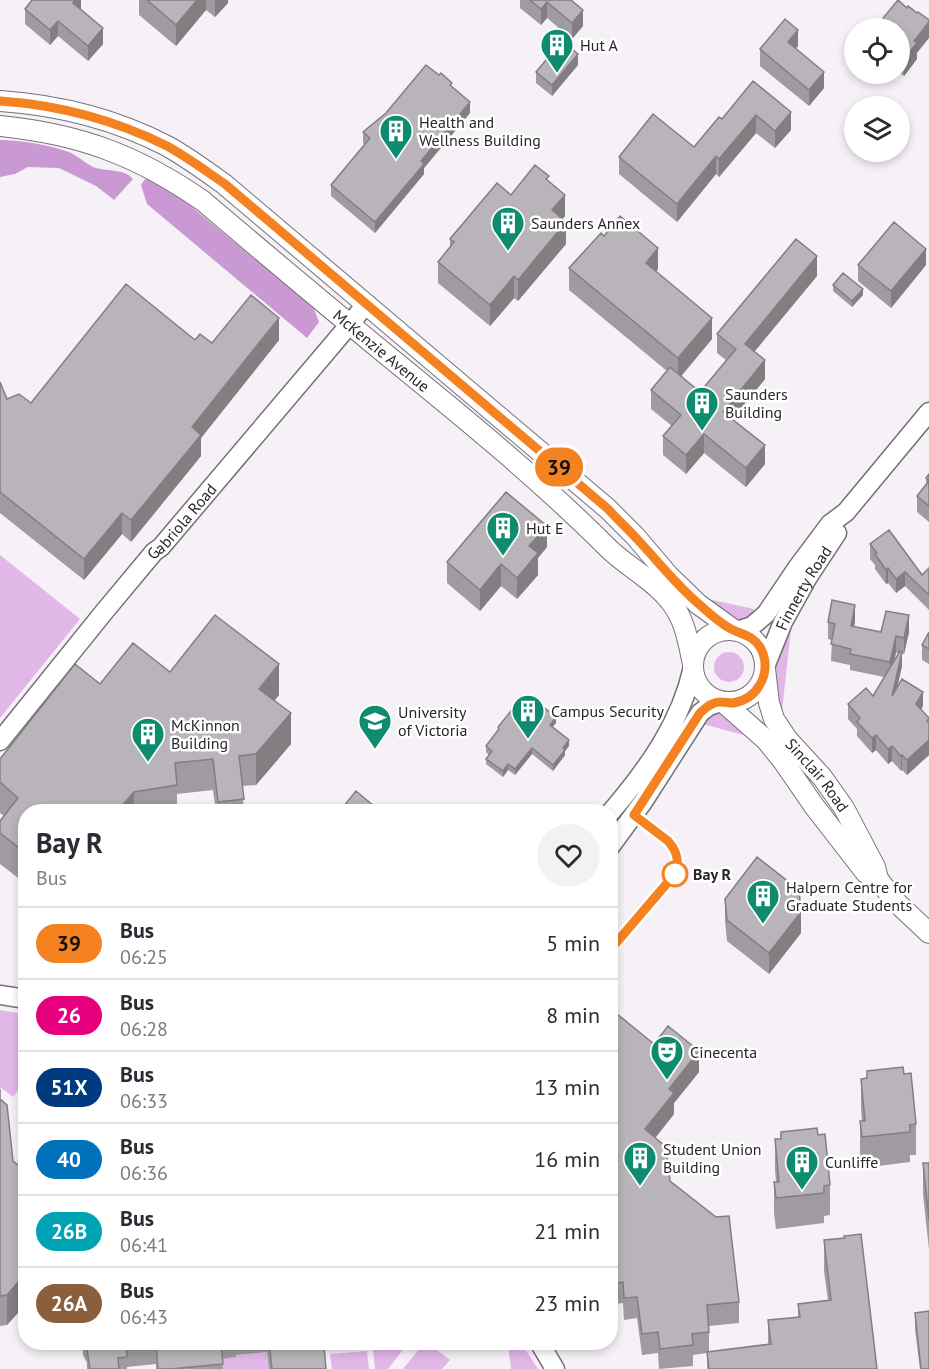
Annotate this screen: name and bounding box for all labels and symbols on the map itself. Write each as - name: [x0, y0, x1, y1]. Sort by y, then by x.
- building icon: Hut A: [539, 27, 575, 74]
- place label: Hut A: [580, 35, 619, 55]
- place label: Health and Wellness Building: [419, 112, 541, 150]
- building icon: Health and Wellness Building: [378, 113, 414, 160]
- building icon: Saunders Annex: [490, 205, 526, 252]
- place label: Saunders Annex: [531, 213, 640, 233]
- street label: McKenzie Avenue: [329, 305, 434, 396]
- place label: Saunders Building: [725, 384, 788, 422]
- building icon: Saunders Building: [684, 385, 720, 432]
- line badge: 39: [532, 448, 586, 486]
- street label: Gabriola Road: [142, 479, 221, 563]
- building icon: Hut E: [485, 510, 521, 557]
- place label: Hut E: [526, 518, 564, 538]
- street label: Finnerty Road: [771, 542, 836, 633]
- building icon: Campus Security: [510, 693, 546, 740]
- place label: Campus Security: [551, 701, 665, 721]
- place label: University of Victoria: [398, 702, 467, 740]
- school or university icon: University of Victoria: [357, 703, 393, 750]
- place label: McKinnon Building: [171, 715, 240, 753]
- building icon: McKinnon Building: [130, 716, 166, 763]
- street label: Sinclair Road: [781, 734, 853, 816]
- marker: Bay R: [662, 861, 688, 887]
- place label: Bay R: [693, 864, 732, 884]
- place label: Halpern Centre for Graduate Students: [786, 877, 913, 915]
- building icon: Halpern Centre for Graduate Students: [745, 878, 781, 925]
- theatre icon: Cinecenta: [649, 1034, 685, 1081]
- place label: Cinecenta: [690, 1042, 757, 1062]
- place label: Student Union Building: [663, 1139, 762, 1177]
- building icon: Student Union Building: [622, 1140, 658, 1187]
- building icon: Cunliffe: [784, 1144, 820, 1191]
- place label: Cunliffe: [825, 1152, 878, 1172]

